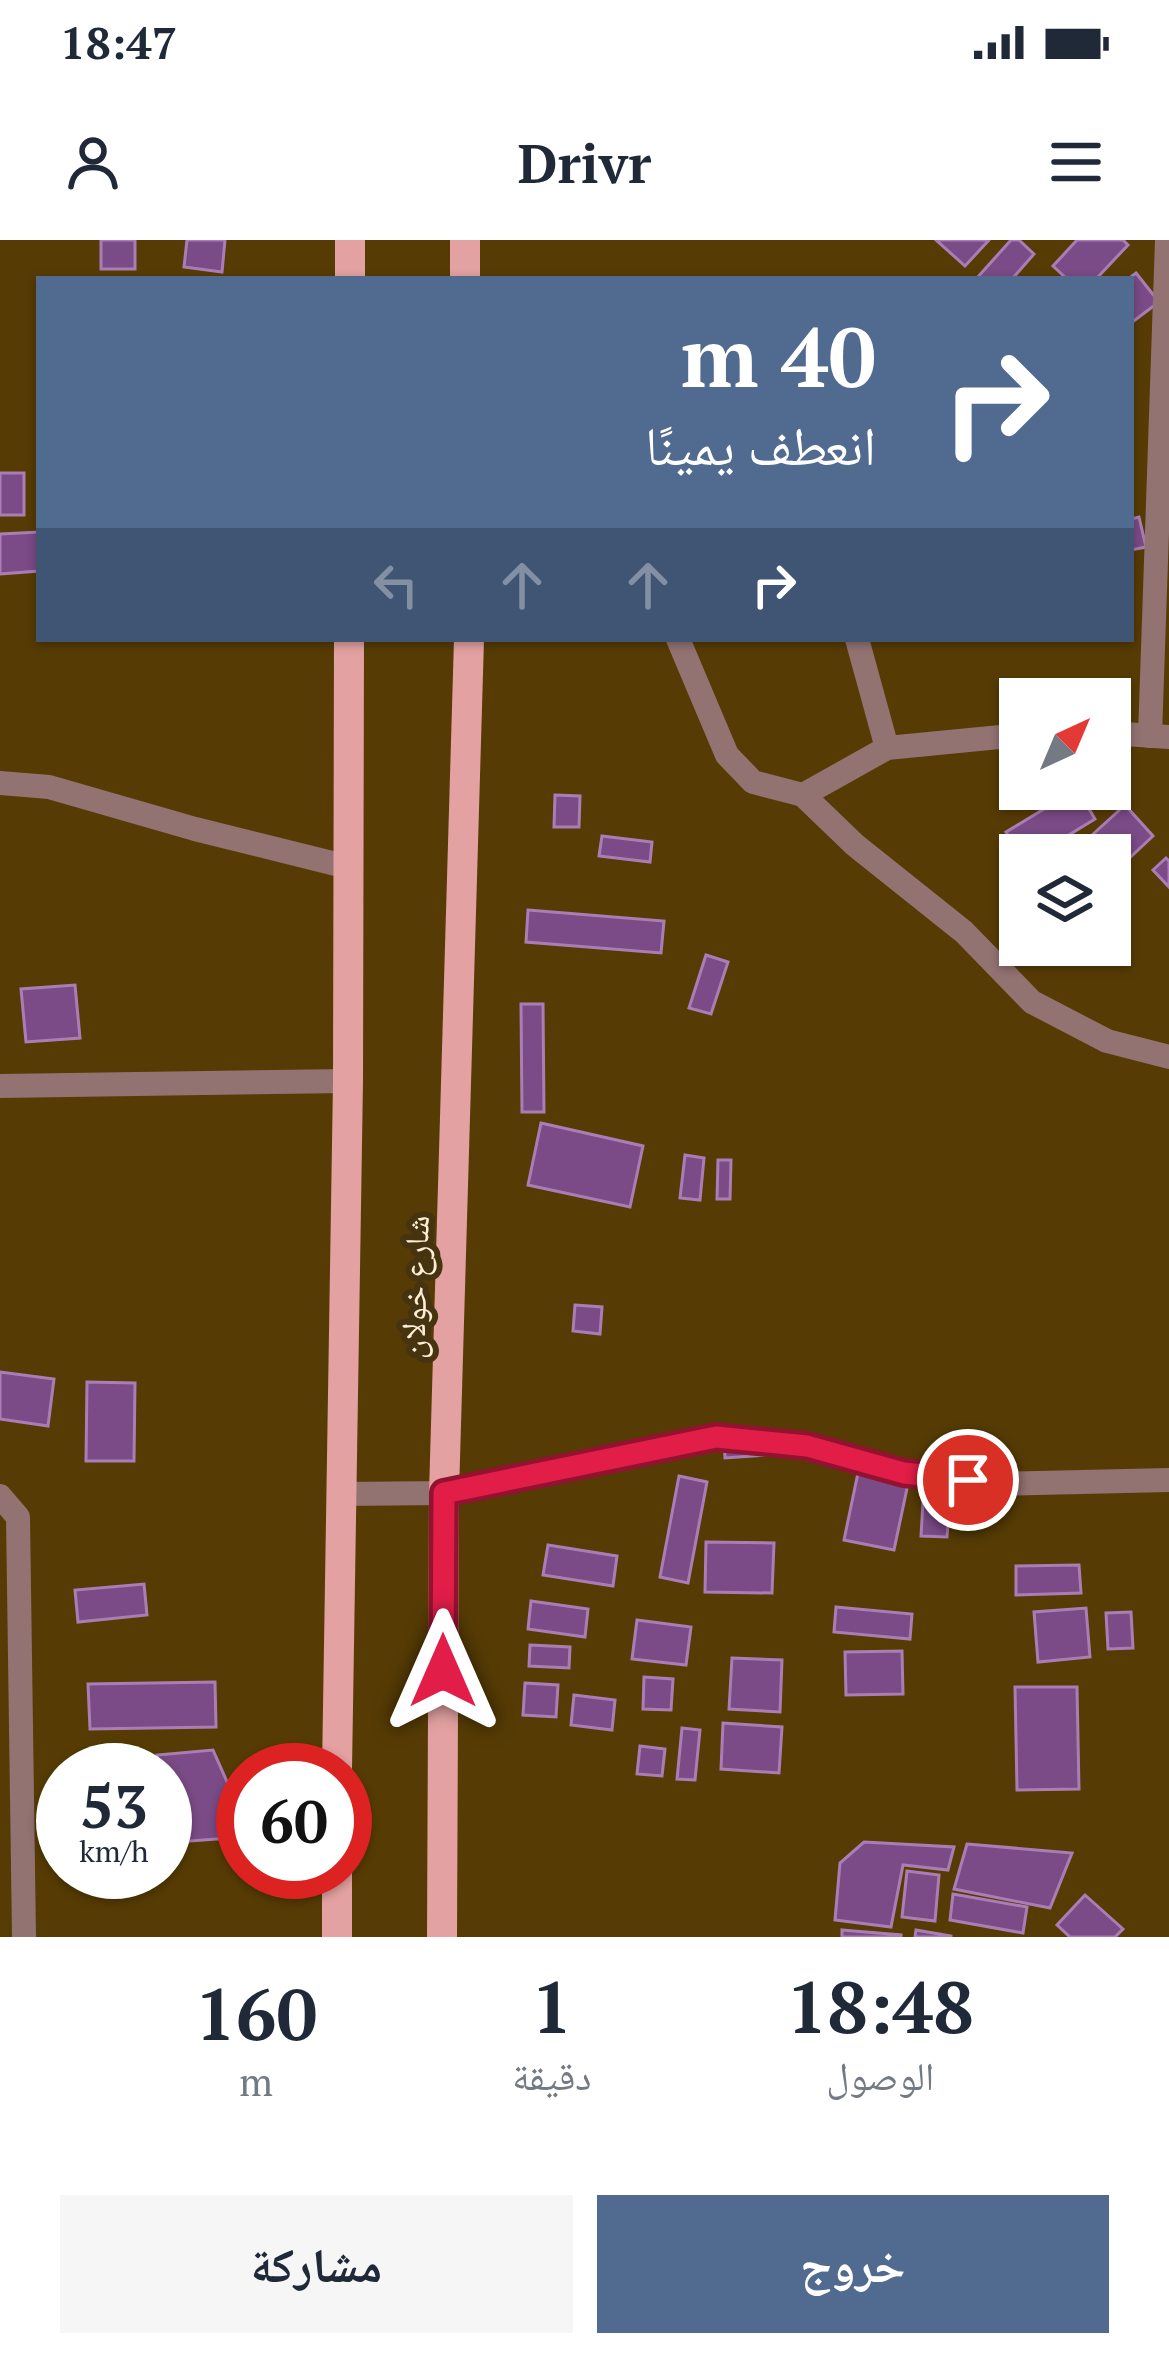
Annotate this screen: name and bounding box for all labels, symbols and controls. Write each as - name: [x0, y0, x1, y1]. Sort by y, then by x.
- text: 18:47: [60, 12, 177, 72]
- text: Drivr: [518, 127, 651, 198]
- icon: person: [60, 129, 126, 195]
- icon: menu: [1043, 129, 1109, 195]
- text: 40 m: [681, 300, 876, 411]
- icon: right: [918, 324, 1074, 480]
- text: انعطف يمينًا: [645, 409, 876, 480]
- icon: left: [363, 552, 429, 618]
- icon: ahead: [489, 552, 555, 618]
- icon: ahead: [615, 552, 681, 618]
- icon: right: [741, 552, 807, 618]
- north arrow: [999, 678, 1131, 810]
- map controls: [999, 678, 1131, 966]
- button: layers: [999, 834, 1131, 966]
- street label: شارع خولان: [390, 1214, 438, 1360]
- pin: [917, 1429, 1019, 1531]
- icon: arrive: [935, 1447, 1001, 1513]
- position arrow: [380, 1608, 506, 1734]
- speed limit sign: 60: [216, 1743, 372, 1899]
- text: 53: [80, 1766, 148, 1845]
- text: km/h: [79, 1831, 149, 1871]
- text: 1: [531, 1958, 572, 2054]
- text: 18:48: [787, 1958, 974, 2054]
- text: 160: [195, 1965, 317, 2061]
- text: دقيقة: [512, 2049, 591, 2101]
- text: الوصول: [826, 2049, 934, 2101]
- text: m: [239, 2055, 273, 2107]
- button: مشاركة: [60, 2195, 573, 2333]
- button: خروج: [597, 2195, 1109, 2333]

